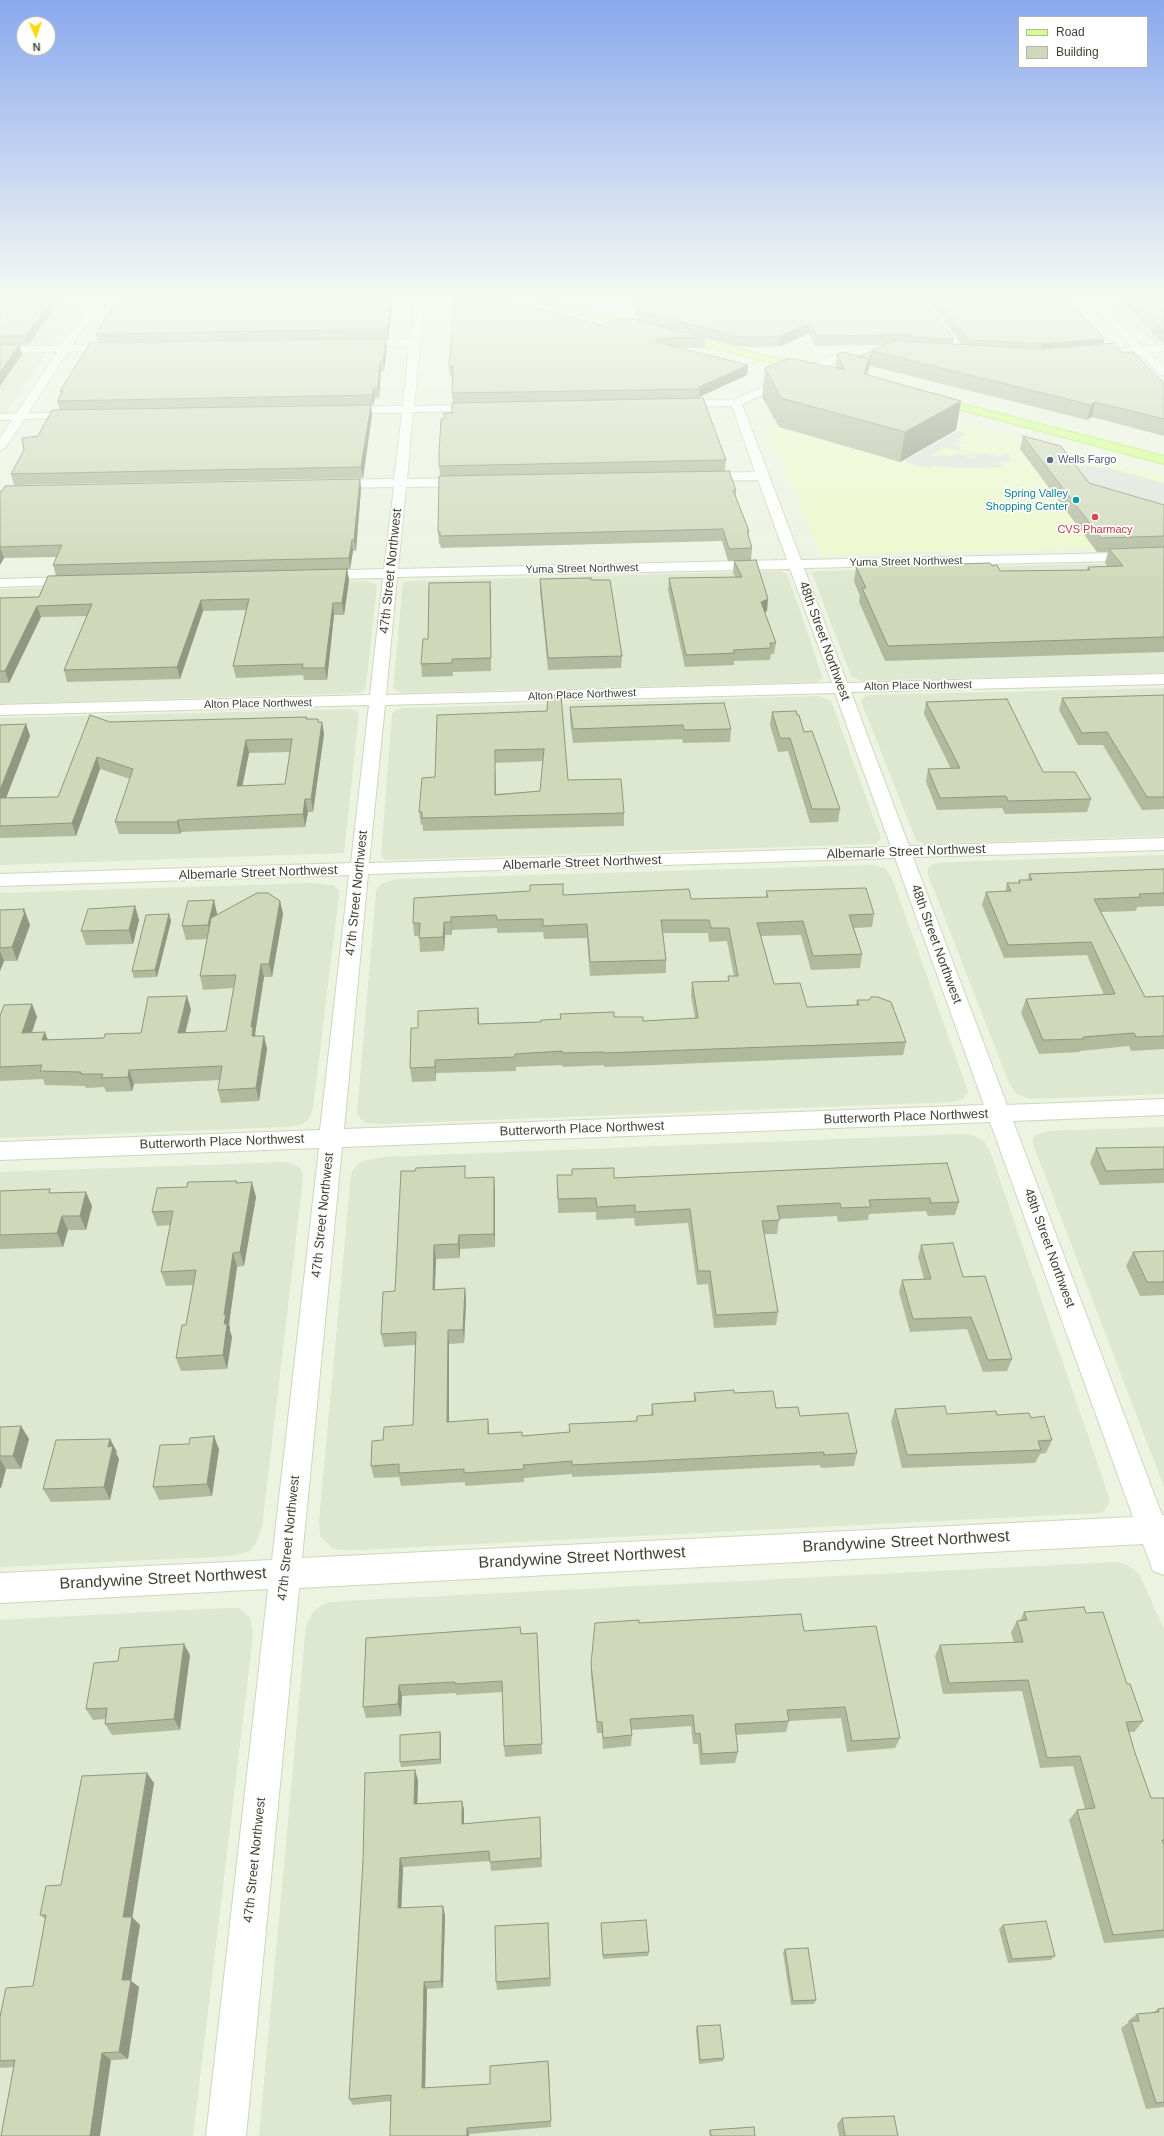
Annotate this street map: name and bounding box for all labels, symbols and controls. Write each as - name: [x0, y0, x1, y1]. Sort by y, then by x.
- north arrow: [16, 16, 56, 56]
- legend: [1018, 16, 1148, 68]
- text: Road: [1056, 25, 1085, 39]
- text: N: [32, 41, 41, 53]
- text: Building: [1056, 45, 1099, 59]
- place label: Wells Fargo: [1058, 453, 1116, 467]
- marker: Wells Fargo: [1045, 455, 1055, 465]
- place label: Spring Valley Shopping Center: [985, 487, 1068, 513]
- marker: Spring Valley Shopping Center: [1071, 495, 1081, 505]
- street label: 47th Street Northwest: [377, 508, 405, 634]
- marker: CVS Pharmacy: [1090, 512, 1100, 522]
- place label: CVS Pharmacy: [1057, 523, 1133, 537]
- street label: Yuma Street Northwest: [849, 554, 963, 570]
- street label: Yuma Street Northwest: [525, 561, 639, 577]
- street label: 48th Street Northwest: [795, 579, 853, 703]
- street label: Alton Place Northwest: [864, 678, 972, 694]
- street label: Alton Place Northwest: [528, 687, 636, 703]
- street label: Alton Place Northwest: [204, 696, 312, 712]
- street label: 47th Street Northwest: [343, 830, 371, 956]
- street label: Albemarle Street Northwest: [826, 841, 986, 863]
- street label: Albemarle Street Northwest: [502, 852, 662, 874]
- street label: Albemarle Street Northwest: [178, 862, 338, 884]
- street label: 48th Street Northwest: [907, 882, 965, 1006]
- street label: Butterworth Place Northwest: [823, 1106, 989, 1128]
- street label: Butterworth Place Northwest: [499, 1118, 665, 1140]
- street label: Butterworth Place Northwest: [139, 1131, 305, 1153]
- street label: 47th Street Northwest: [309, 1152, 337, 1278]
- street label: 48th Street Northwest: [1020, 1186, 1078, 1310]
- street label: 47th Street Northwest: [275, 1475, 303, 1601]
- street label: Brandywine Street Northwest: [802, 1527, 1010, 1557]
- street label: Brandywine Street Northwest: [478, 1543, 686, 1573]
- street label: Brandywine Street Northwest: [59, 1564, 267, 1594]
- street label: 47th Street Northwest: [241, 1797, 269, 1923]

